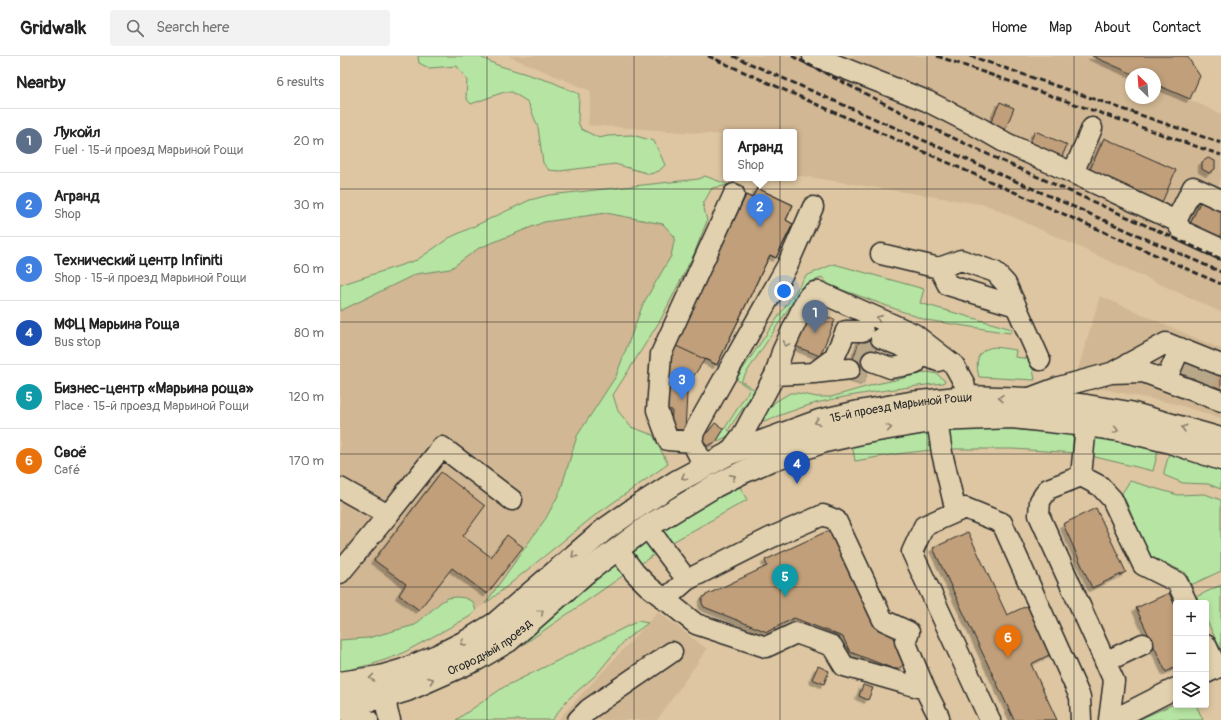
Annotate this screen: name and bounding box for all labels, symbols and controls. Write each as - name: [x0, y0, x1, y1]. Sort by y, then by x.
- search box: [110, 10, 390, 46]
- text: Gridwalk: [20, 16, 86, 40]
- icon: search: [124, 17, 146, 39]
- text: Search here: [156, 18, 229, 37]
- text: Home: [992, 19, 1027, 36]
- text: Map: [1049, 19, 1072, 36]
- text: About: [1094, 19, 1130, 36]
- text: Contact: [1152, 19, 1201, 36]
- north arrow: [1125, 68, 1161, 104]
- text: Nearby: [16, 72, 65, 93]
- text: 6 results: [277, 74, 324, 90]
- text: Лукойл: [54, 123, 100, 142]
- popup: [723, 129, 797, 181]
- text: 1: [26, 133, 32, 149]
- text: 20 m: [293, 133, 324, 149]
- text: Агранд: [737, 138, 783, 157]
- text: Fuel · 15-й проезд Марьиной Рощи: [54, 142, 243, 158]
- text: Shop: [737, 157, 764, 173]
- text: Агранд: [54, 187, 99, 206]
- pin: 2: [747, 194, 773, 227]
- text: 2: [25, 197, 33, 213]
- text: 30 m: [294, 197, 324, 213]
- text: Shop: [54, 206, 81, 222]
- text: Технический центр Infiniti: [54, 251, 222, 270]
- text: 3: [25, 261, 33, 277]
- text: 60 m: [293, 261, 324, 277]
- text: Shop · 15-й проезд Марьиной Рощи: [54, 270, 246, 286]
- your location: [774, 281, 794, 301]
- pin: 1: [802, 300, 828, 333]
- text: МФЦ Марьина Роща: [54, 315, 180, 334]
- one-way arrow: [875, 315, 883, 323]
- text: 4: [25, 325, 33, 341]
- text: 80 m: [294, 325, 324, 341]
- text: Bus stop: [54, 334, 101, 350]
- one-way arrow: [783, 339, 791, 347]
- pin: 3: [669, 367, 695, 400]
- text: Бизнес-центр «Марьина роща»: [54, 379, 253, 398]
- text: 5: [25, 389, 33, 405]
- text: 120 m: [288, 389, 324, 405]
- street label: 15-й проезд Марьиной Рощи: [829, 390, 973, 426]
- one-way arrow: [998, 394, 1004, 402]
- text: Place · 15-й проезд Марьиной Рощи: [54, 398, 249, 414]
- one-way arrow: [814, 417, 821, 426]
- one-way arrow: [885, 424, 892, 433]
- one-way arrow: [1180, 424, 1187, 433]
- one-way arrow: [1113, 425, 1119, 434]
- text: Своё: [54, 443, 87, 462]
- pin: 4: [784, 451, 810, 484]
- text: 6: [25, 453, 33, 469]
- text: 170 m: [289, 453, 324, 469]
- text: Café: [54, 462, 80, 478]
- one-way arrow: [681, 472, 688, 480]
- one-way arrow: [729, 474, 737, 481]
- one-way arrow: [571, 551, 578, 558]
- pin: 5: [772, 564, 798, 597]
- map controls: [1173, 600, 1209, 708]
- button: +: [1173, 600, 1209, 636]
- one-way arrow: [536, 609, 544, 616]
- street label: Огородный проезд: [445, 616, 536, 679]
- pin: 6: [995, 625, 1021, 658]
- button: −: [1173, 636, 1209, 672]
- one-way arrow: [460, 638, 467, 645]
- button: layers: [1173, 672, 1209, 708]
- one-way arrow: [369, 673, 375, 682]
- one-way arrow: [427, 677, 435, 685]

